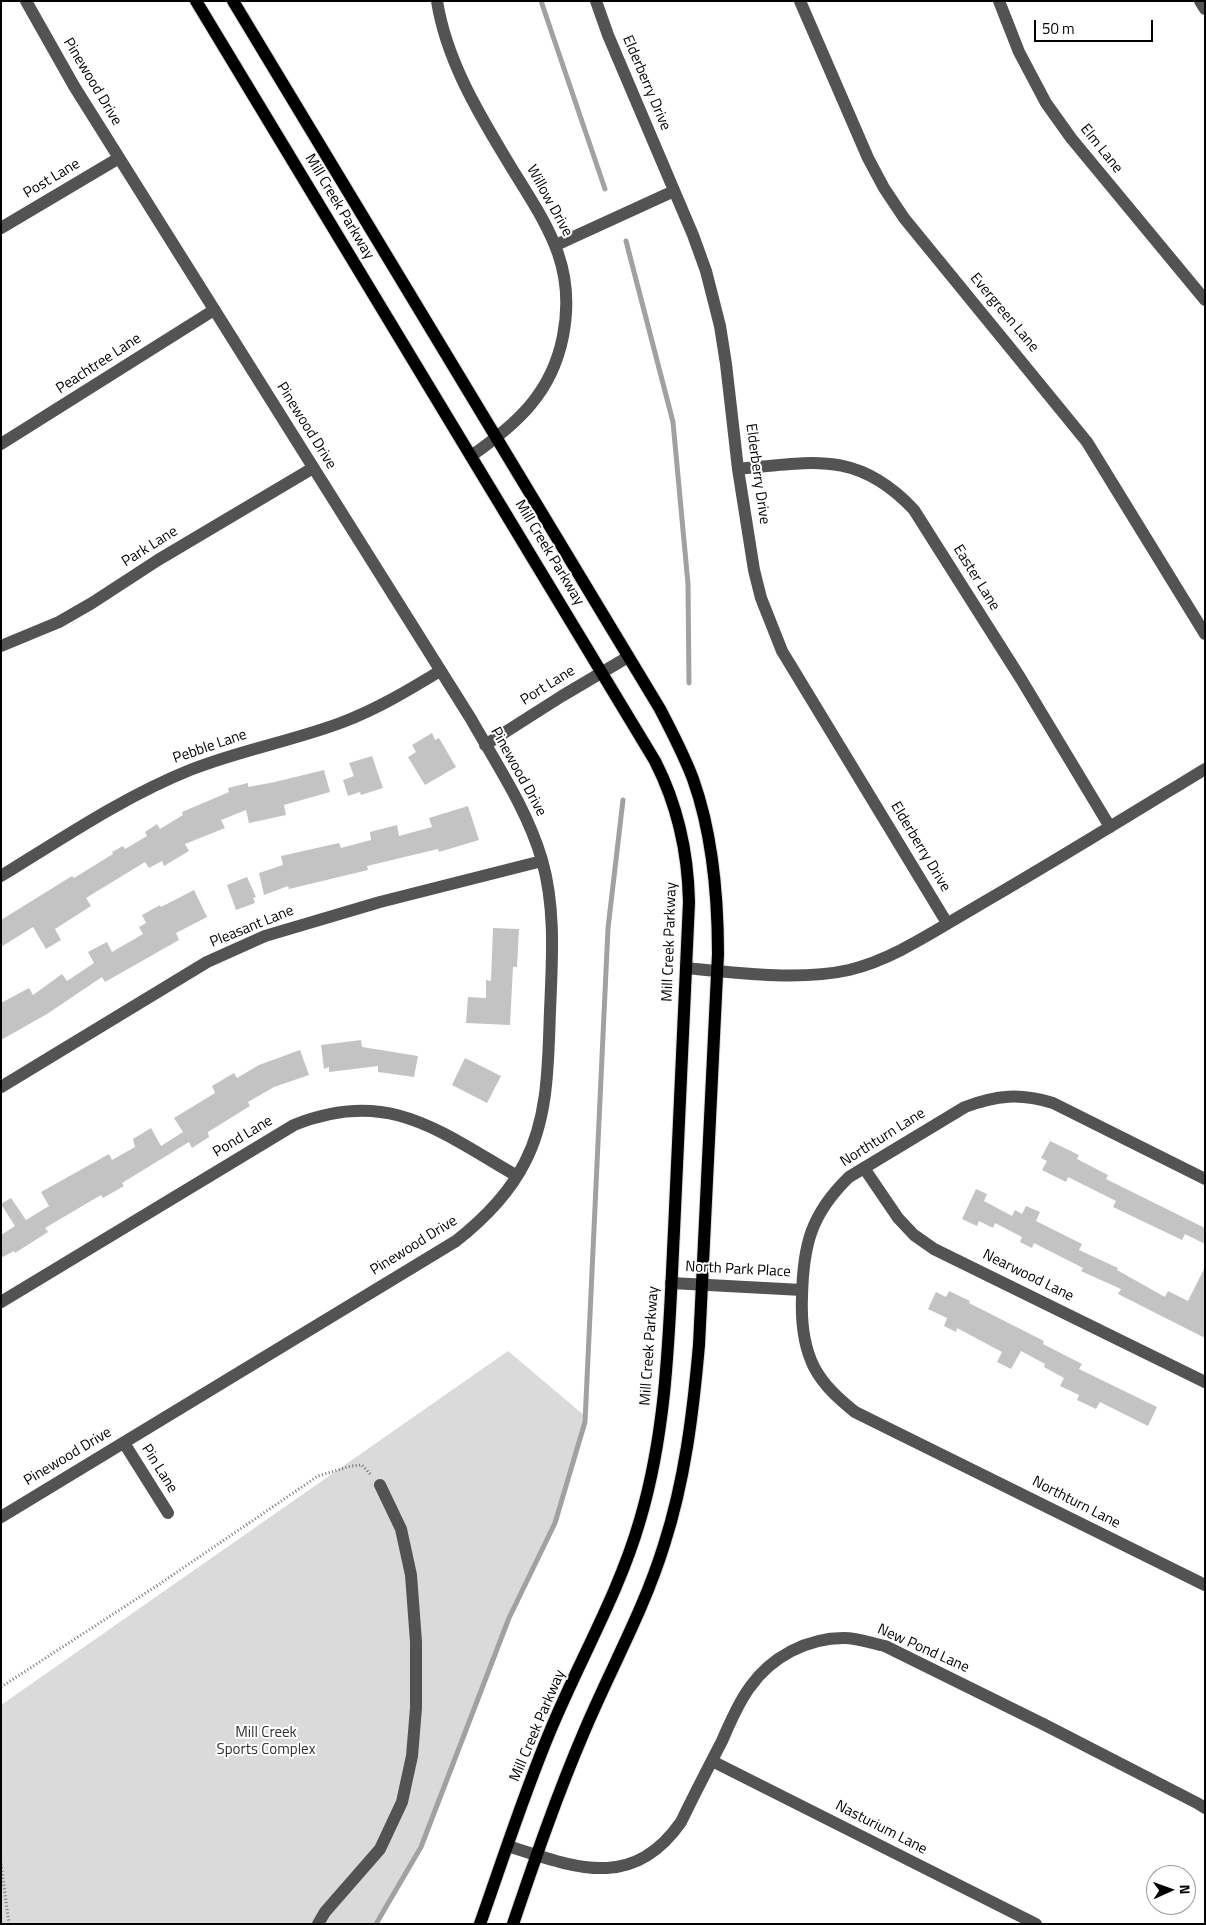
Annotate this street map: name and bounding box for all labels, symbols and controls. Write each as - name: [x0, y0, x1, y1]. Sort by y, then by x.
- scale bar: [1036, 10, 1155, 42]
- text: 50 m: [1042, 17, 1075, 40]
- street label: Elderberry Drive: [618, 33, 674, 133]
- street label: Pinewood Drive: [59, 35, 125, 129]
- street label: Elm Lane: [1076, 121, 1126, 177]
- street label: Mill Creek Parkway: [300, 151, 378, 263]
- street label: Post Lane: [21, 155, 83, 203]
- street label: Willow Drive: [522, 162, 576, 240]
- street label: Evergreen Lane: [966, 270, 1042, 356]
- street label: Peachtree Lane: [53, 330, 145, 398]
- street label: Pinewood Drive: [272, 379, 340, 473]
- street label: Elderberry Drive: [741, 422, 773, 526]
- street label: Mill Creek Parkway: [510, 497, 588, 609]
- street label: Park Lane: [119, 523, 181, 571]
- street label: Easter Lane: [949, 542, 1003, 614]
- street label: Port Lane: [517, 662, 579, 710]
- street label: Pinewood Drive: [486, 724, 550, 820]
- street label: Pebble Lane: [171, 726, 249, 768]
- street label: Elderberry Drive: [886, 799, 954, 895]
- street label: Mill Creek Parkway: [659, 882, 681, 1002]
- street label: Pleasant Lane: [207, 902, 297, 952]
- street label: Northturn Lane: [837, 1105, 929, 1171]
- street label: Pond Lane: [210, 1112, 276, 1162]
- street label: Pinewood Drive: [367, 1212, 461, 1280]
- street label: Nearwood Lane: [980, 1246, 1076, 1306]
- street label: North Park Place: [685, 1258, 791, 1282]
- street label: Mill Creek Parkway: [637, 1286, 663, 1406]
- street label: Pinewood Drive: [21, 1424, 115, 1490]
- street label: Pin Lane: [137, 1441, 181, 1497]
- street label: Northturn Lane: [1029, 1473, 1123, 1533]
- street label: New Pond Lane: [874, 1621, 972, 1677]
- street label: Mill Creek Parkway: [506, 1667, 570, 1785]
- park label: Mill Creek Sports Complex: [217, 1724, 315, 1759]
- street label: Nasturium Lane: [832, 1797, 930, 1859]
- north arrow: [1146, 1865, 1196, 1915]
- text: N: [1175, 1884, 1196, 1895]

